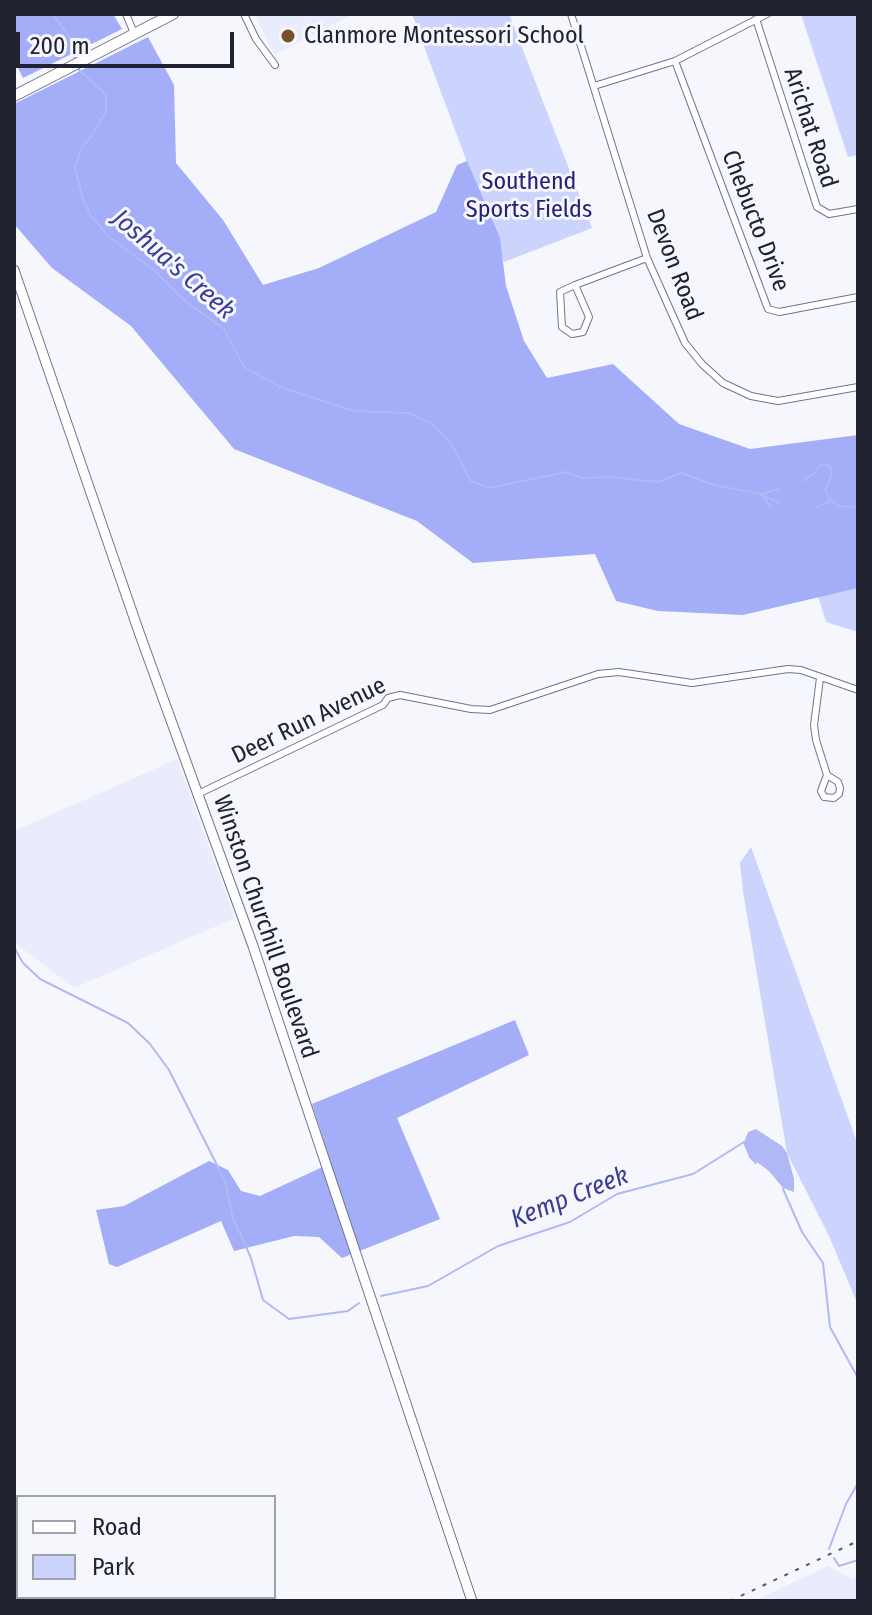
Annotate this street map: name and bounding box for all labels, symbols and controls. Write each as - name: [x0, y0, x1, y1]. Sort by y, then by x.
- scale bar: [20, 16, 238, 66]
- place label: Clanmore Montessori School: [304, 22, 584, 50]
- marker: Clanmore Montessori School: [279, 27, 297, 45]
- text: 200 m: [30, 32, 90, 60]
- street label: Arichat Road: [777, 64, 843, 192]
- street label: Chebucto Drive: [715, 146, 795, 296]
- park label: Southend Sports Fields: [466, 168, 592, 224]
- water label: Joshua's Creek: [105, 203, 241, 327]
- street label: Devon Road: [640, 205, 708, 325]
- street label: Deer Run Avenue: [227, 671, 391, 771]
- street label: Winston Churchill Boulevard: [206, 792, 324, 1062]
- water label: Kemp Creek: [507, 1160, 633, 1236]
- legend: [16, 1495, 276, 1599]
- text: Road: [92, 1513, 142, 1541]
- text: Park: [92, 1553, 135, 1581]

